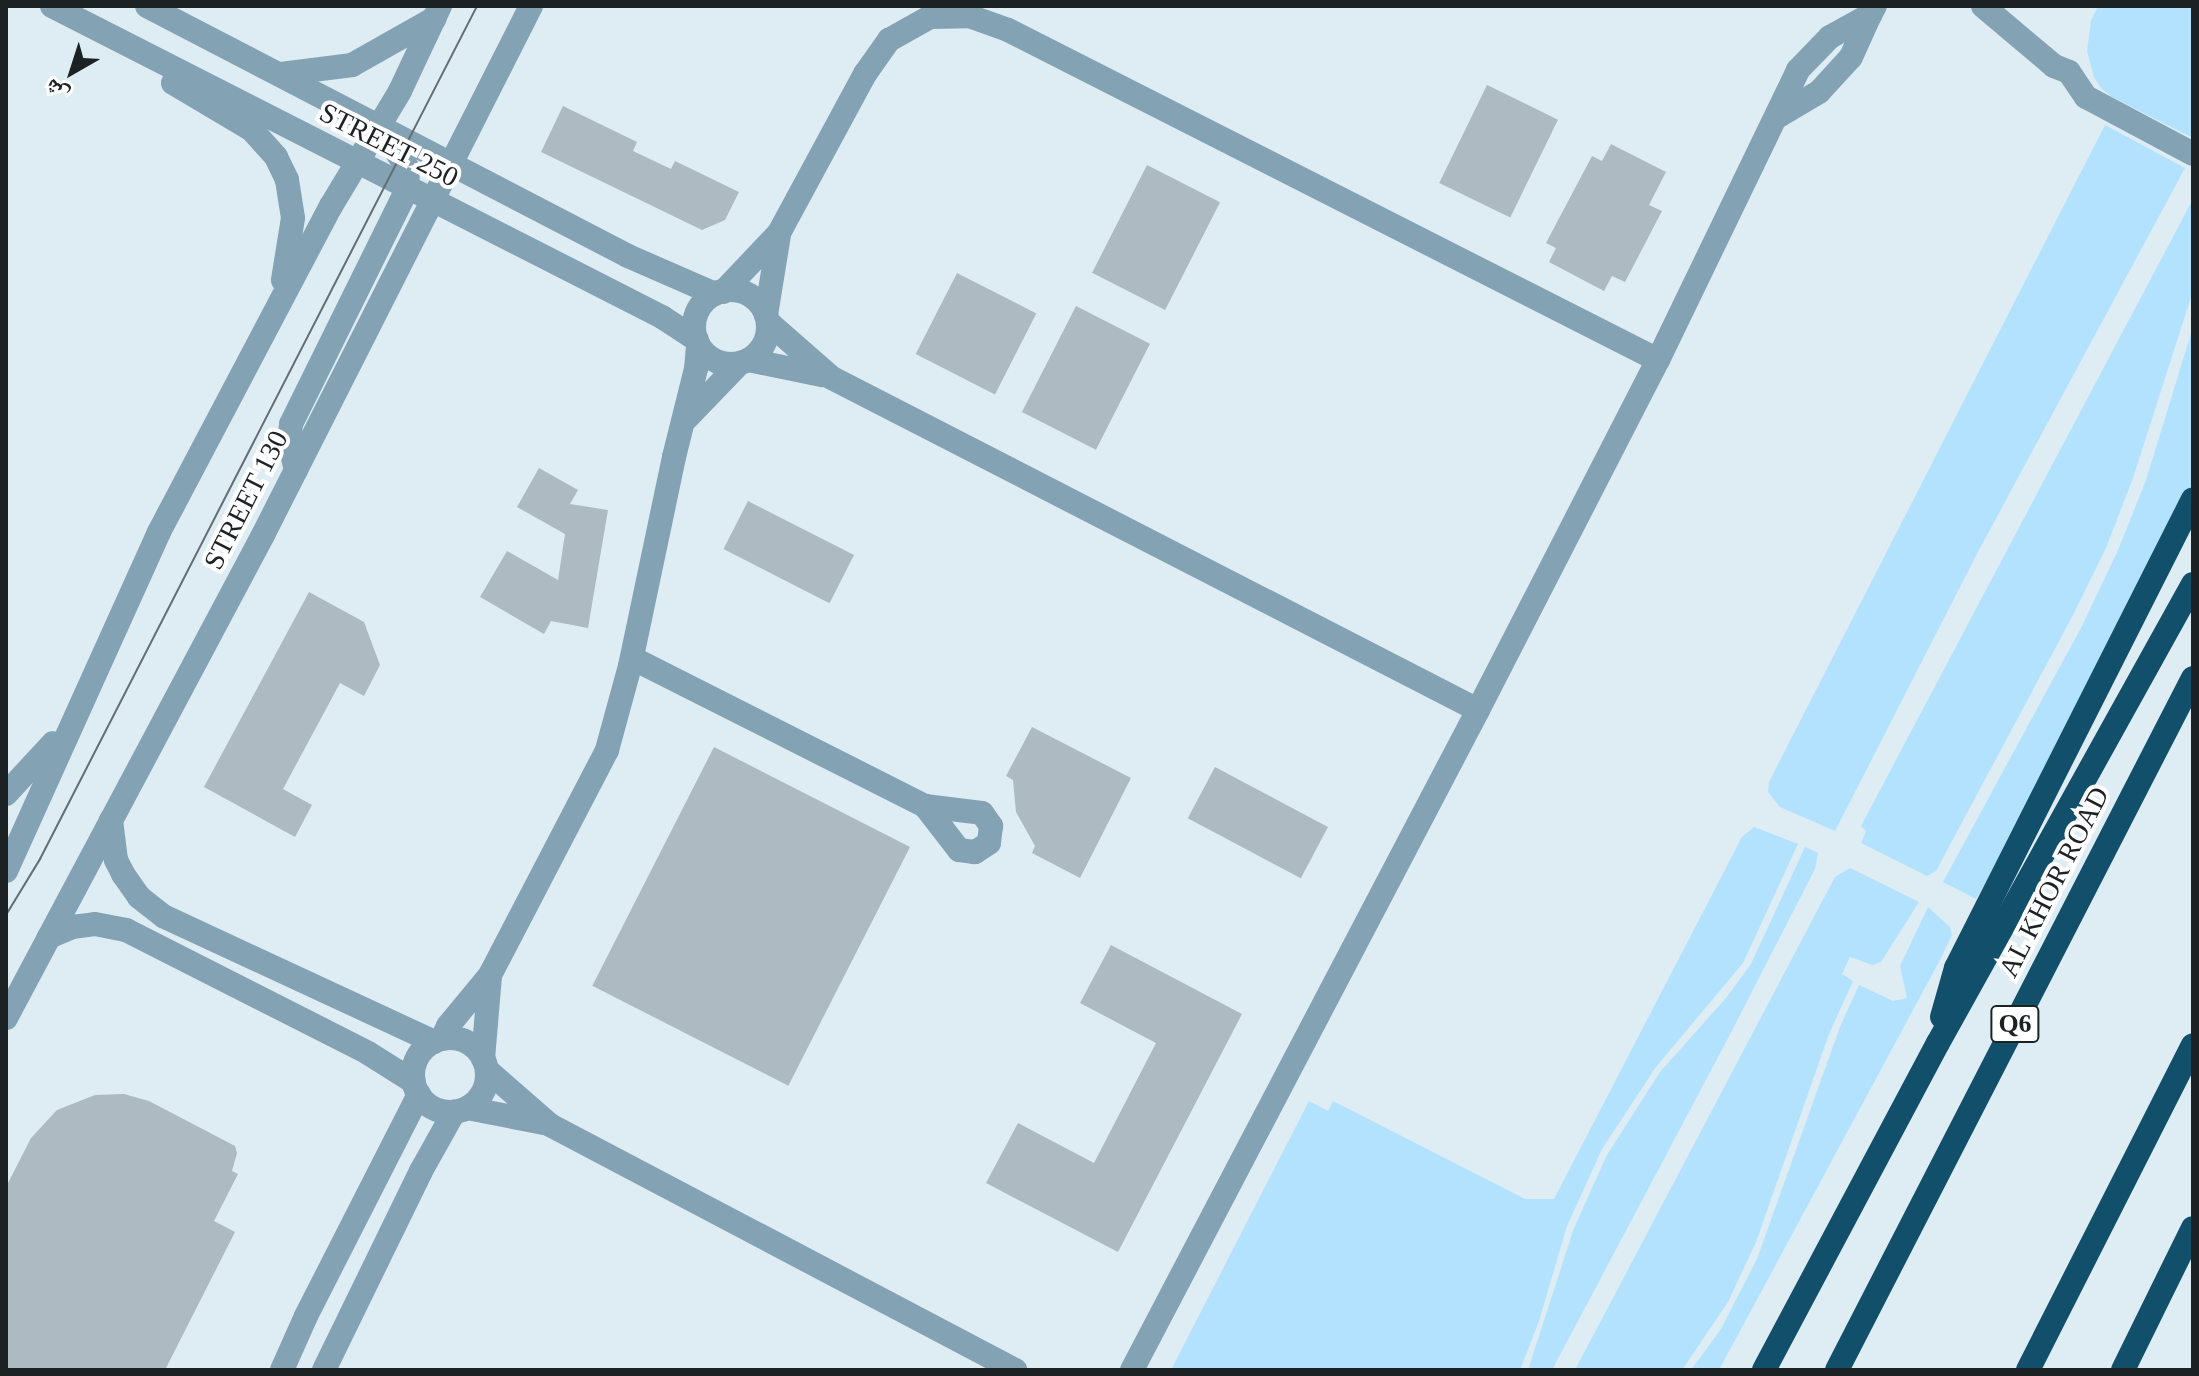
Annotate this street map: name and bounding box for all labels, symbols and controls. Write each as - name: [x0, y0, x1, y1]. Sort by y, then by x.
- north arrow: [32, 32, 112, 112]
- text: ش: [40, 74, 74, 108]
- street label: STREET 250: [314, 96, 464, 194]
- street label: STREET 130: [197, 425, 295, 575]
- street label: AL KHOR ROAD: [1991, 781, 2117, 983]
- road number: Q6: [1989, 1002, 2041, 1046]

